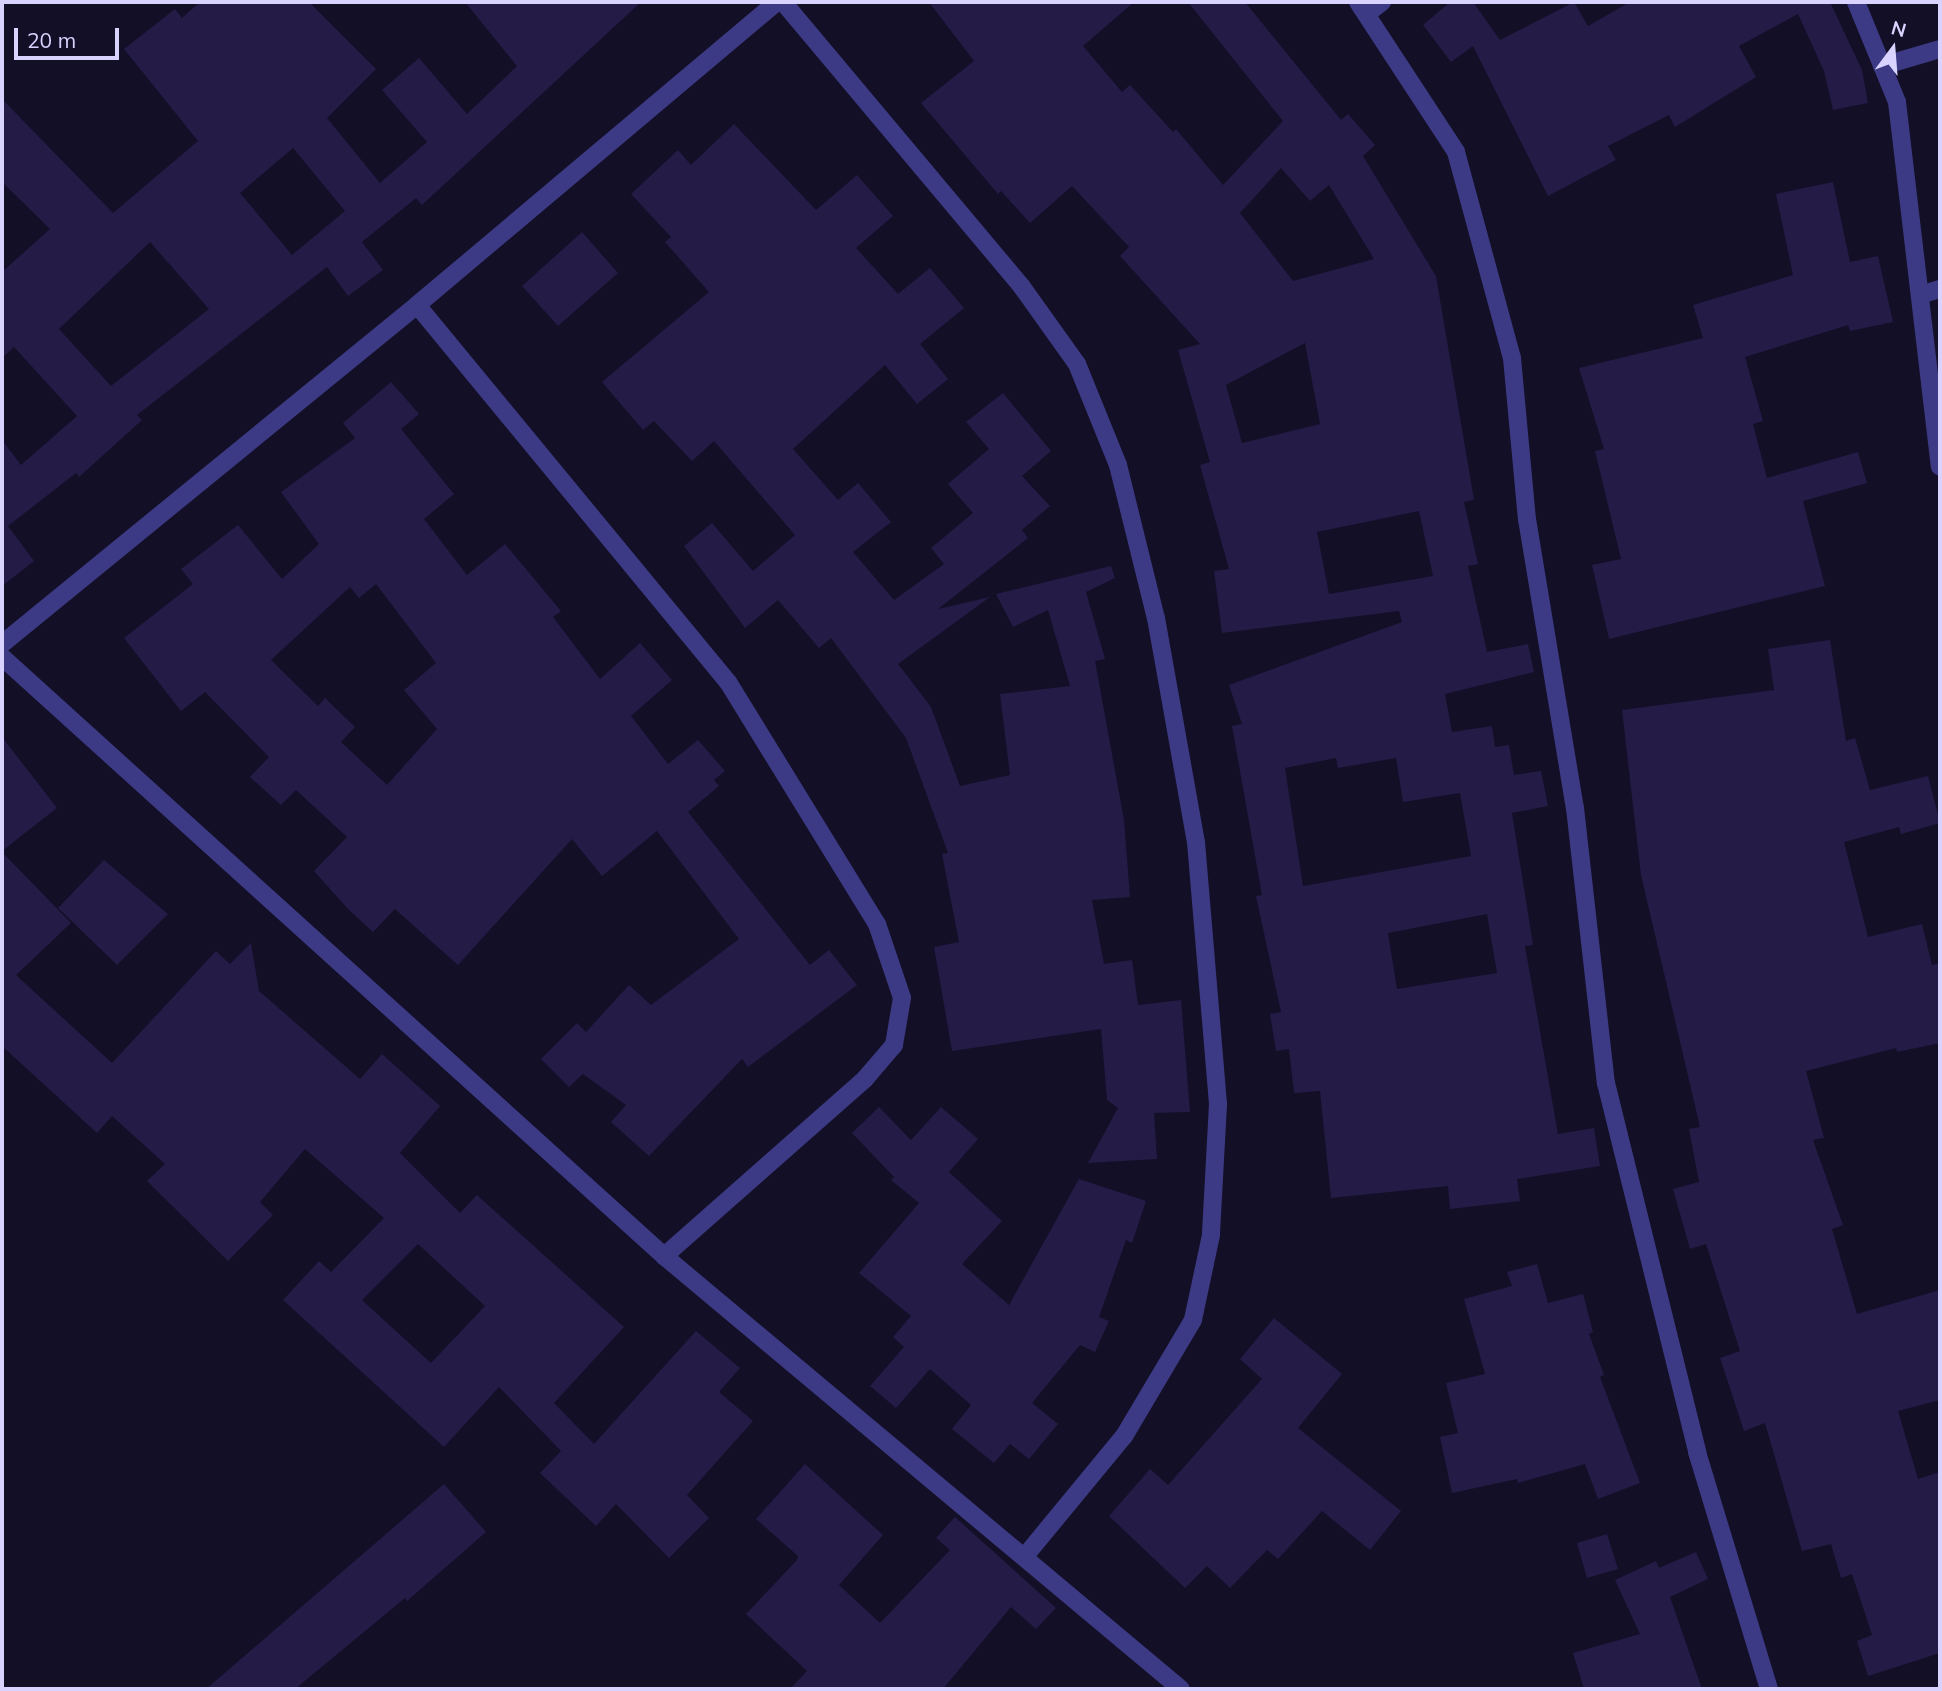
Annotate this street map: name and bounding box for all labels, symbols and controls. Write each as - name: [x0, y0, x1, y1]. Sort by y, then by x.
- scale bar: [18, 14, 122, 58]
- north arrow: [1858, 14, 1928, 84]
- text: N: [1889, 15, 1909, 42]
- text: 20 m: [27, 27, 76, 53]

